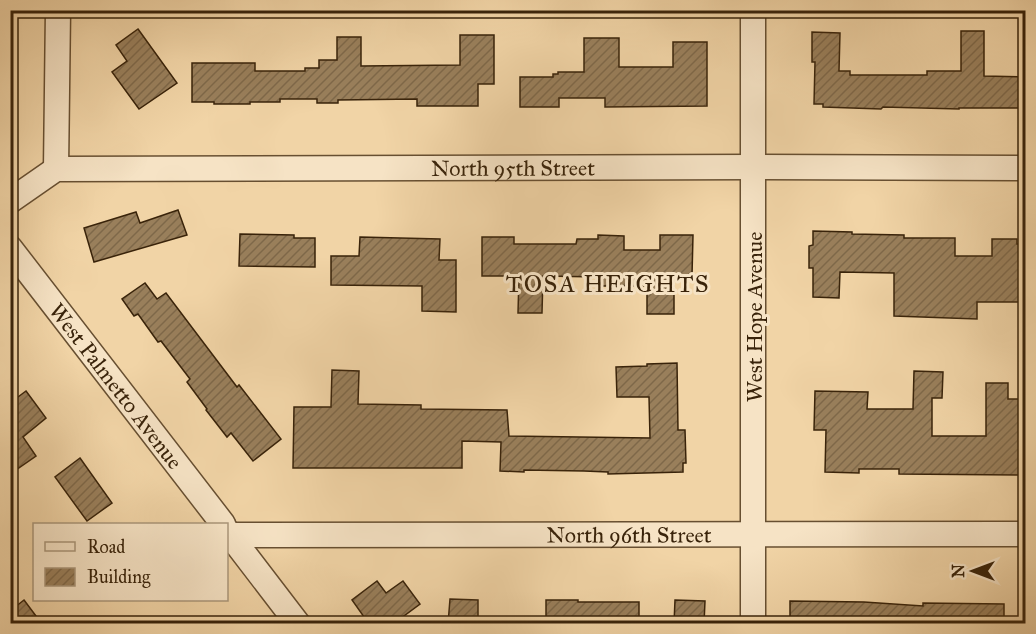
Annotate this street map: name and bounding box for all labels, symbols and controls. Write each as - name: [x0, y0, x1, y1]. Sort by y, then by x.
- street label: North 95th Street: [431, 154, 595, 182]
- street label: West Hope Avenue: [741, 232, 768, 402]
- district label: TOSA HEIGHTS: [506, 269, 710, 299]
- street label: West Palmetto Avenue: [43, 298, 188, 474]
- street label: North 96th Street: [546, 521, 712, 549]
- legend: [33, 523, 228, 601]
- text: Road: [87, 536, 125, 558]
- north arrow: [943, 541, 1003, 601]
- text: N: [949, 564, 968, 578]
- text: Building: [87, 566, 151, 589]

